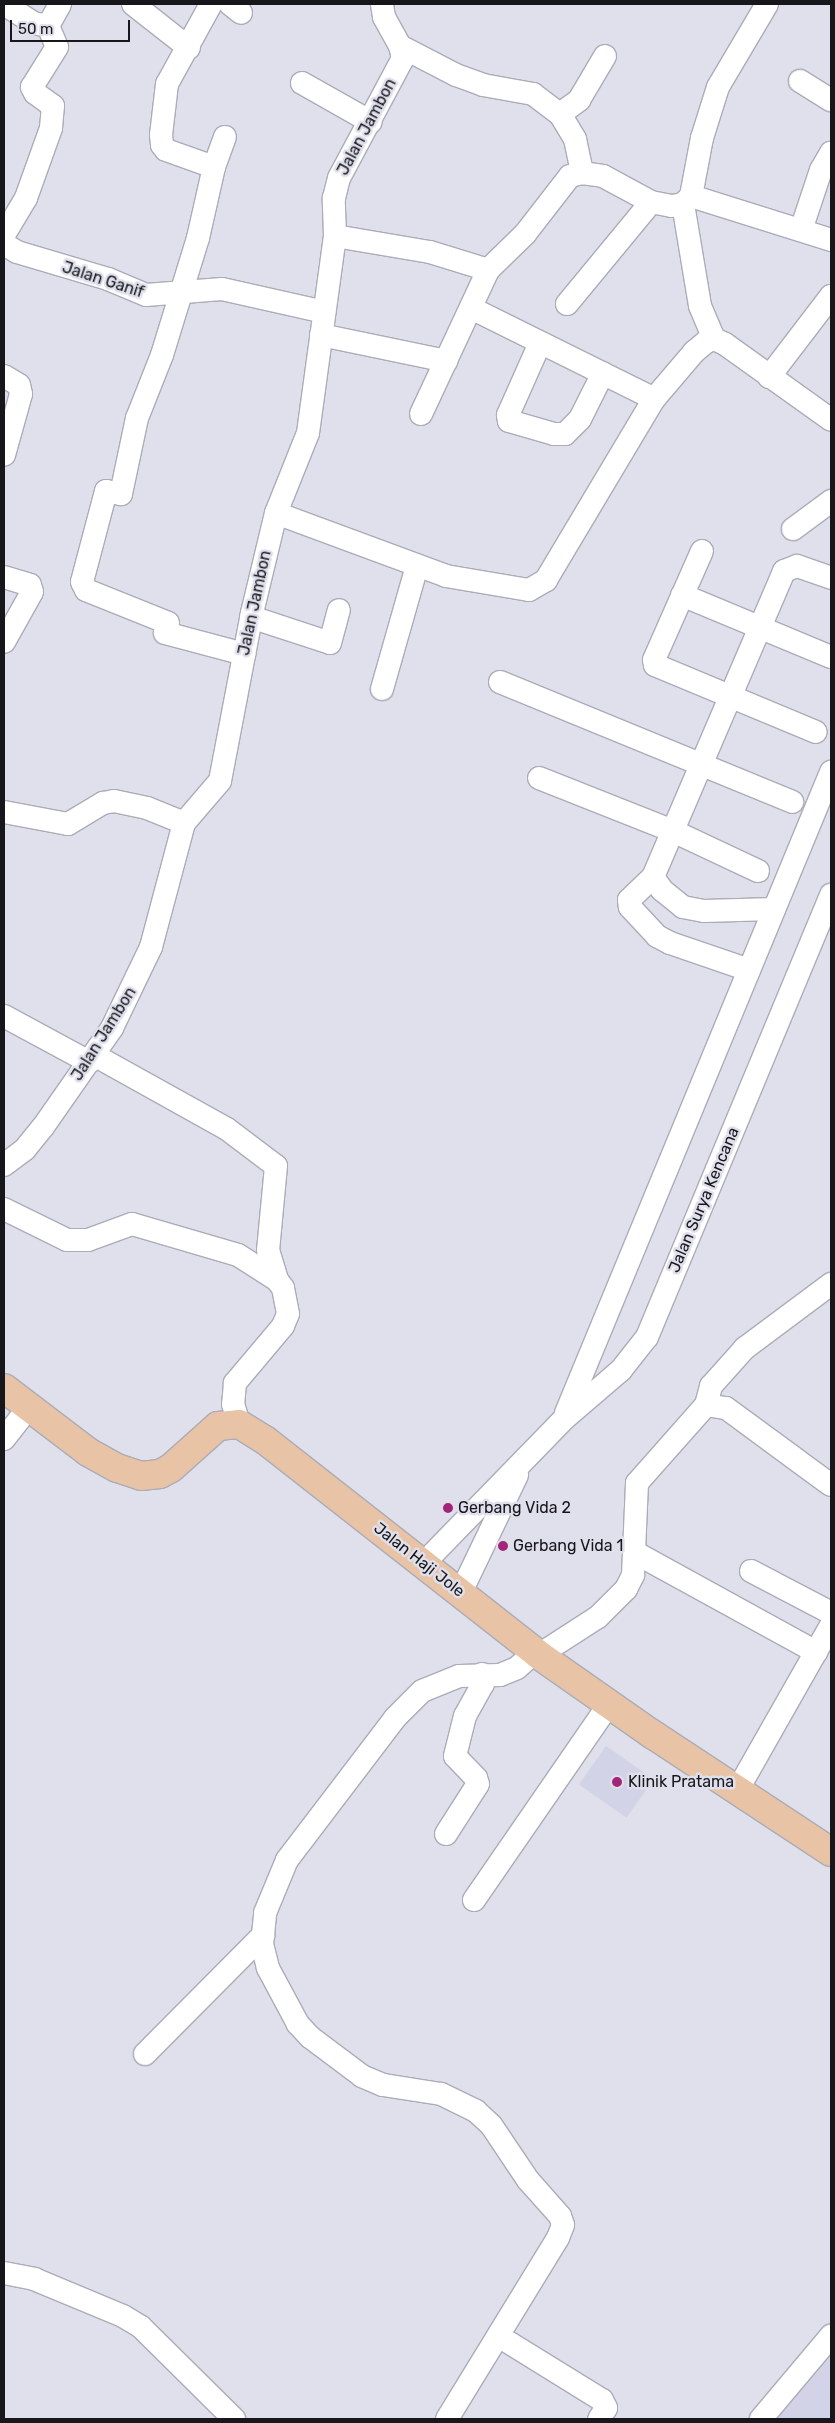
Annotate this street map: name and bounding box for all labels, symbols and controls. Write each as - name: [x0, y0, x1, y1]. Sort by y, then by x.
- scale bar: [12, 10, 132, 42]
- text: 50 m: [18, 20, 53, 38]
- street label: Jalan Jambon: [333, 75, 401, 179]
- street label: Jalan Ganif: [60, 258, 146, 302]
- street label: Jalan Jambon: [235, 549, 275, 657]
- street label: Jalan Jambon: [68, 984, 140, 1084]
- street label: Jalan Surya Kencana: [665, 1124, 743, 1276]
- place label: Gerbang Vida 2: [458, 1498, 571, 1518]
- marker: Gerbang Vida 2: [442, 1502, 454, 1514]
- street label: Jalan Haji Jole: [370, 1519, 468, 1601]
- place label: Gerbang Vida 1: [513, 1536, 624, 1556]
- marker: Gerbang Vida 1: [497, 1540, 509, 1552]
- place label: Klinik Pratama: [628, 1772, 734, 1792]
- marker: Klinik Pratama: [610, 1775, 624, 1789]

